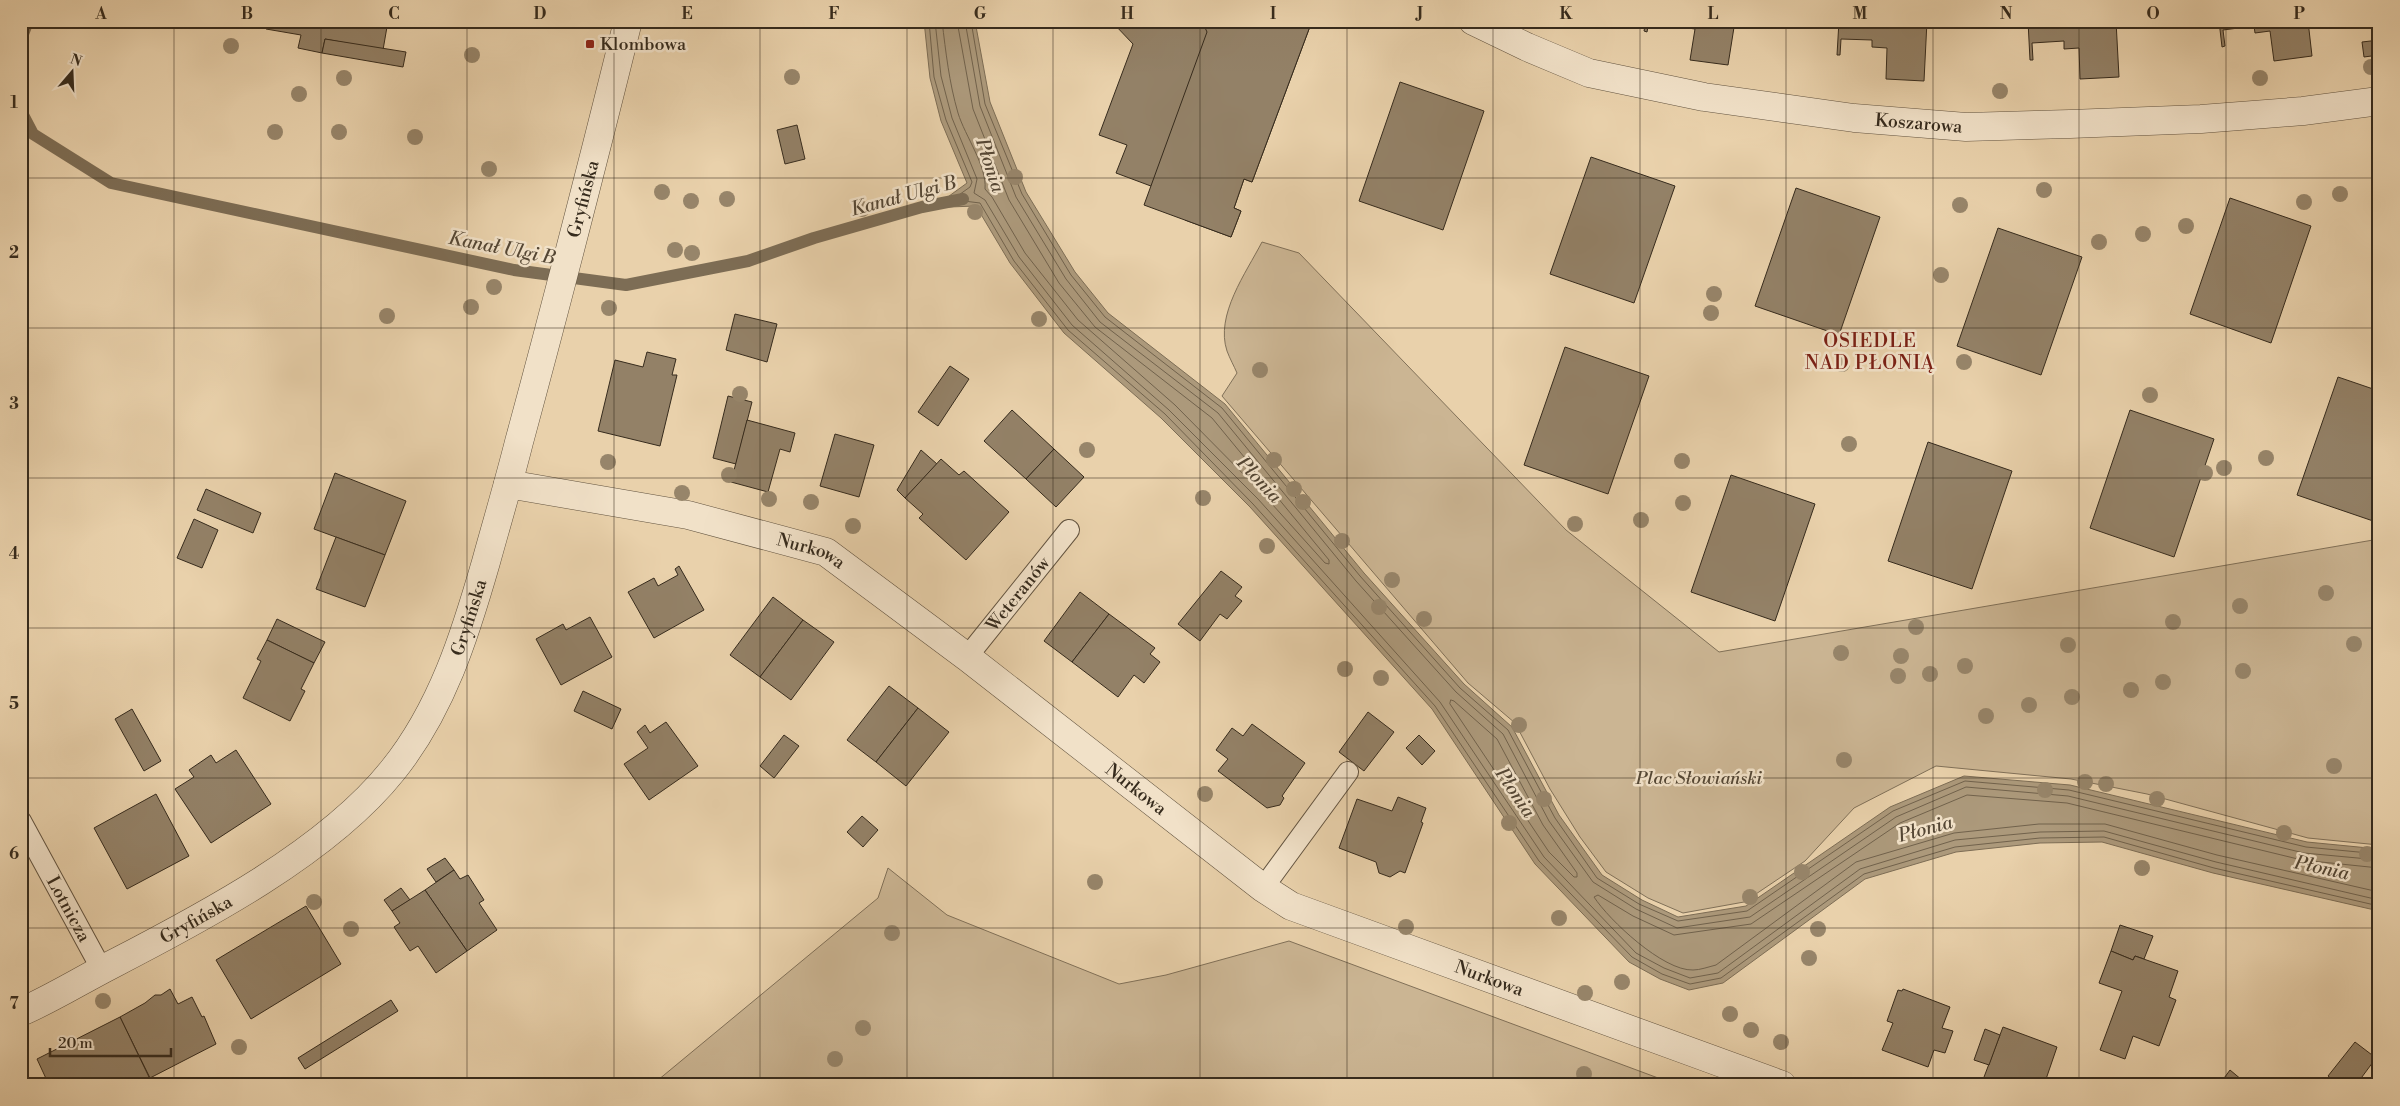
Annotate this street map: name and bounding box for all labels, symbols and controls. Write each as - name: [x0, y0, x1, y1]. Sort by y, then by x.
- text: A: [94, 4, 107, 24]
- text: B: [241, 4, 253, 24]
- text: C: [388, 4, 400, 24]
- text: D: [534, 4, 547, 24]
- text: E: [681, 4, 693, 24]
- text: F: [828, 4, 840, 24]
- text: G: [974, 4, 987, 24]
- text: H: [1120, 4, 1134, 24]
- text: I: [1270, 4, 1276, 24]
- text: J: [1415, 4, 1423, 24]
- text: K: [1560, 4, 1574, 24]
- text: L: [1708, 4, 1719, 24]
- text: M: [1853, 4, 1868, 24]
- text: N: [2000, 4, 2013, 24]
- text: O: [2146, 4, 2160, 24]
- text: P: [2293, 4, 2305, 24]
- place label: Klombowa: [600, 33, 687, 56]
- marker: Klombowa: [584, 38, 596, 50]
- north arrow: [48, 48, 98, 98]
- text: N: [68, 50, 84, 71]
- text: 1: [10, 93, 18, 113]
- street label: Koszarowa: [1874, 109, 1964, 139]
- water label: Płonia: [970, 134, 1010, 196]
- street label: Gryfińska: [563, 157, 605, 240]
- water label: Kanał Ulgi B: [848, 170, 959, 222]
- water label: Kanał Ulgi B: [446, 226, 557, 270]
- text: 2: [9, 243, 19, 263]
- district label: OSIEDLE NAD PŁONIĄ: [1805, 329, 1935, 375]
- text: 3: [9, 394, 19, 414]
- water label: Płonia: [1231, 450, 1287, 508]
- street label: Nurkowa: [774, 528, 850, 575]
- text: 4: [9, 544, 20, 564]
- street label: Weteranów: [981, 552, 1055, 637]
- street label: Gryfińska: [446, 576, 493, 659]
- text: 5: [9, 694, 19, 714]
- street label: Nurkowa: [1101, 758, 1172, 821]
- water label: Płonia: [1489, 762, 1541, 823]
- park label: Plac Słowiański: [1635, 767, 1763, 790]
- water label: Płonia: [1894, 810, 1956, 848]
- text: 6: [9, 844, 19, 864]
- water label: Płonia: [2291, 850, 2352, 886]
- street label: Lotnicza: [41, 872, 96, 947]
- street label: Gryfińska: [156, 890, 237, 949]
- street label: Nurkowa: [1451, 956, 1527, 1002]
- text: 7: [9, 994, 19, 1014]
- scale bar: [50, 1026, 171, 1058]
- text: 20 m: [58, 1034, 93, 1053]

